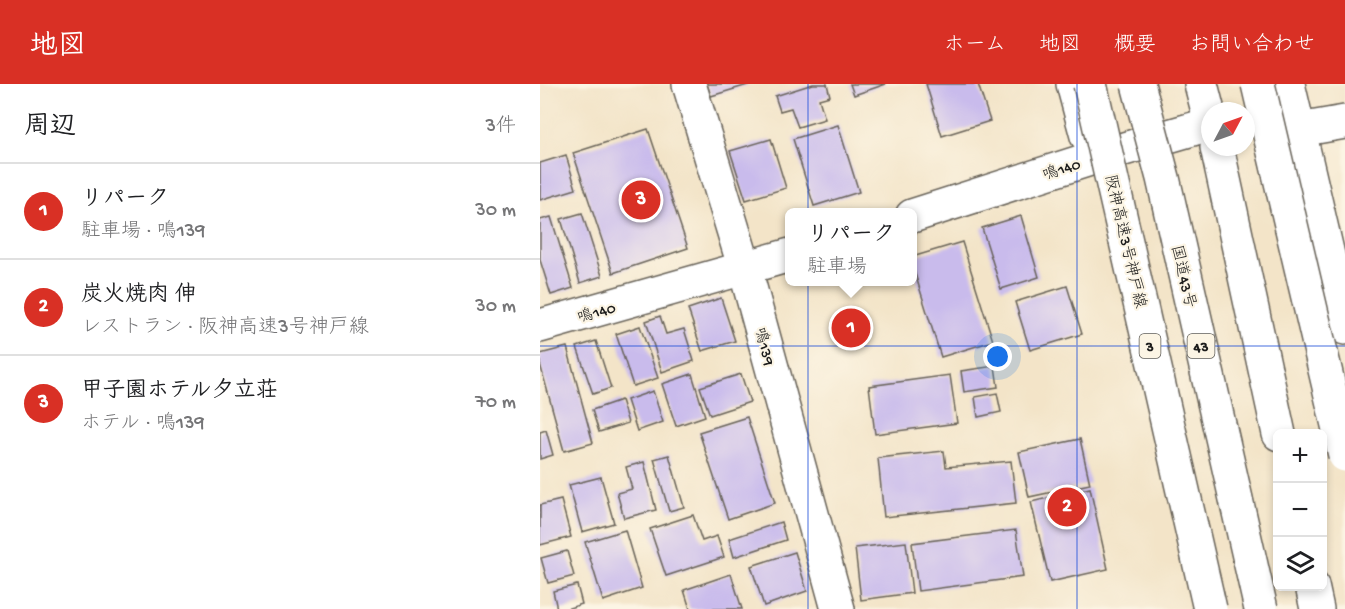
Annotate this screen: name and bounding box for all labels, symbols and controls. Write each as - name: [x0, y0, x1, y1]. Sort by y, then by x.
- text: 地図: [30, 31, 86, 64]
- text: ホーム: [944, 34, 1006, 59]
- text: 地図: [1039, 34, 1081, 59]
- text: 概要: [1114, 34, 1156, 59]
- text: お問い合わせ: [1189, 34, 1315, 59]
- north arrow: [1201, 102, 1255, 156]
- text: 周辺: [24, 113, 76, 144]
- text: 3件: [486, 116, 516, 139]
- street label: 鳴140: [1040, 154, 1084, 186]
- street label: 阪神高速3号神戸線: [1099, 173, 1150, 310]
- pin: 3: [622, 178, 660, 222]
- text: リパーク: [81, 187, 169, 213]
- text: 1: [39, 200, 48, 223]
- text: 30 m: [475, 200, 516, 223]
- popup: [785, 208, 917, 286]
- text: 駐車場 · 鳴139: [81, 221, 205, 244]
- text: リパーク: [807, 223, 895, 249]
- street label: 国道43号: [1165, 243, 1199, 310]
- text: 駐車場: [807, 257, 867, 280]
- text: 炭火焼肉 伸: [81, 283, 196, 309]
- text: 2: [39, 296, 48, 319]
- text: 30 m: [475, 296, 516, 319]
- street label: 鳴140: [575, 298, 618, 329]
- pin: 1: [832, 306, 870, 350]
- text: レストラン · 阪神高速3号神戸線: [81, 317, 369, 340]
- street label: 鳴139: [748, 325, 779, 368]
- road number: 3: [1140, 334, 1160, 358]
- road number: 43: [1188, 334, 1214, 358]
- your location: [983, 342, 1012, 371]
- text: 甲子園ホテル夕立荘: [81, 379, 278, 405]
- text: 3: [38, 392, 49, 415]
- text: 70 m: [475, 392, 516, 415]
- text: ホテル · 鳴139: [81, 413, 204, 436]
- map controls: [1273, 429, 1327, 591]
- button: +: [1273, 429, 1327, 483]
- button: −: [1273, 483, 1327, 537]
- pin: 2: [1048, 484, 1086, 530]
- button: layers: [1273, 537, 1327, 591]

